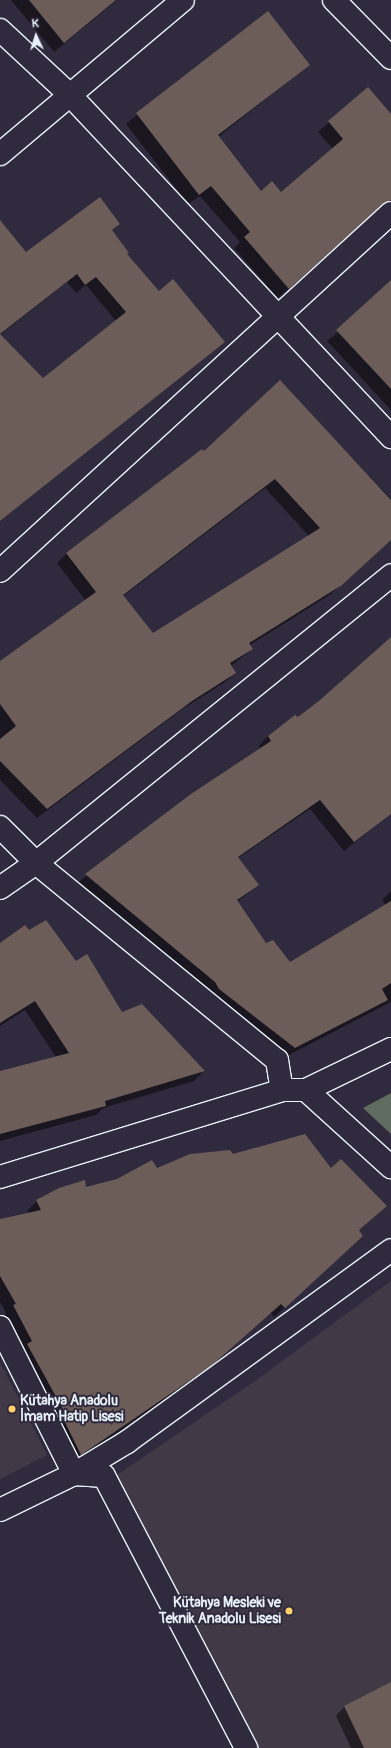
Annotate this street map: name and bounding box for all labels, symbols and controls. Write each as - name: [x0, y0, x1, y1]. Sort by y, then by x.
- north arrow: [16, 16, 56, 56]
- text: K: [31, 17, 39, 30]
- place label: Kütahya Anadolu İmam Hatip Lisesi: [20, 1393, 123, 1426]
- marker: Kütahya Anadolu İmam Hatip Lisesi: [7, 1404, 17, 1414]
- place label: Kütahya Mesleki ve Teknik Anadolu Lisesi: [159, 1595, 281, 1628]
- marker: Kütahya Mesleki ve Teknik Anadolu Lisesi: [284, 1606, 294, 1616]

